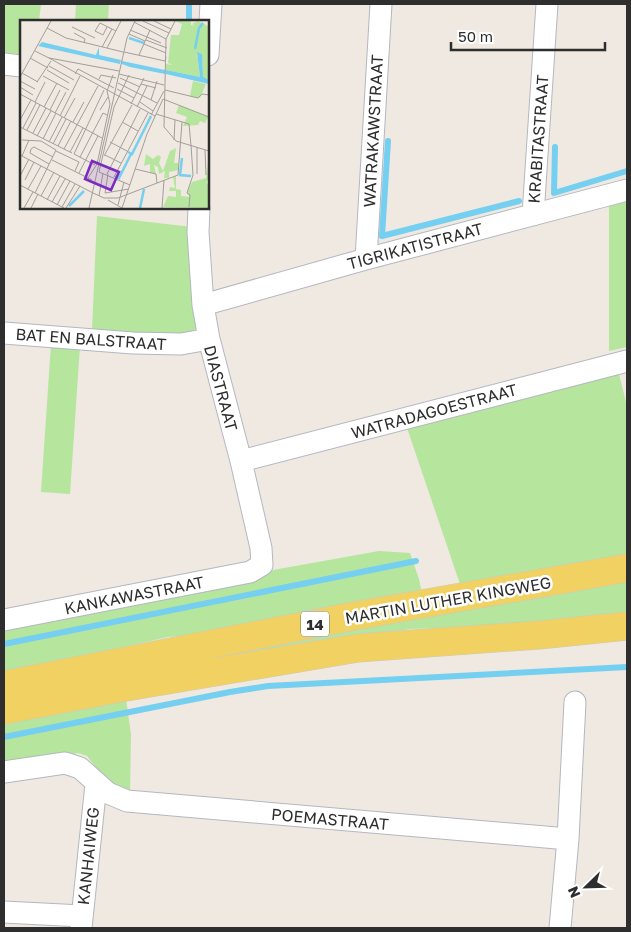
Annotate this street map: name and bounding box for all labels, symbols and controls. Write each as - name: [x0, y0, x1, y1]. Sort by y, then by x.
- inset map: [20, 20, 209, 209]
- scale bar: [451, 20, 605, 52]
- text: 50 m: [458, 27, 493, 45]
- street label: WATRAKAWSTRAAT: [359, 54, 387, 208]
- street label: KRABITASTRAAT: [524, 74, 552, 204]
- street label: TIGRIKATISTRAAT: [345, 218, 485, 274]
- street label: BAT EN BALSTRAAT: [15, 324, 167, 354]
- street label: DIASTRAAT: [200, 343, 242, 433]
- street label: WATRADAGOESTRAAT: [349, 379, 519, 443]
- street label: KANKAWASTRAAT: [63, 572, 205, 618]
- street label: MARTIN LUTHER KINGWEG: [343, 572, 553, 628]
- road number: 14: [301, 612, 329, 636]
- street label: POEMASTRAAT: [271, 804, 390, 834]
- street label: KANHAIWEG: [73, 806, 103, 906]
- north arrow: [561, 862, 611, 912]
- text: N: [564, 884, 583, 900]

